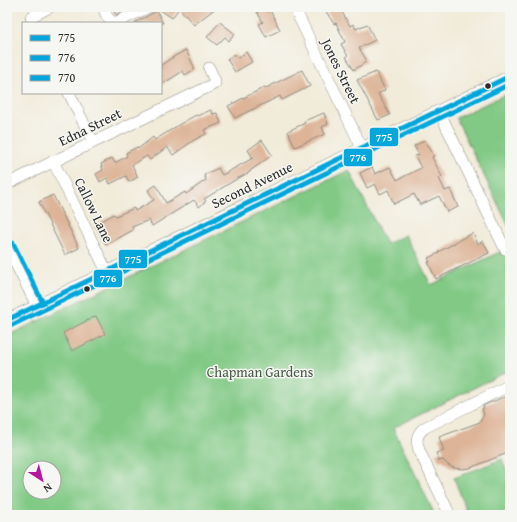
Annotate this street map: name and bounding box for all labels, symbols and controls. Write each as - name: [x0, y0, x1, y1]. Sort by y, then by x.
- legend: [22, 22, 162, 94]
- text: 775: [58, 29, 76, 46]
- street label: Jones Street: [316, 33, 365, 107]
- text: 776: [58, 49, 76, 66]
- text: 770: [58, 69, 76, 86]
- unlabelled marker: [483, 81, 493, 91]
- street label: Edna Street: [55, 103, 125, 151]
- line badge: 775: [369, 127, 399, 147]
- text: 775: [375, 129, 393, 145]
- line badge: 776: [343, 148, 373, 167]
- text: 776: [349, 149, 367, 165]
- street label: Second Avenue: [208, 156, 296, 213]
- street label: Callow Lane: [70, 174, 118, 246]
- line badge: 775: [118, 249, 148, 269]
- text: 775: [124, 251, 142, 267]
- line badge: 776: [93, 269, 123, 288]
- text: 776: [99, 270, 117, 286]
- unlabelled marker: [82, 284, 92, 294]
- park label: Chapman Gardens: [207, 362, 313, 382]
- north arrow: [22, 460, 62, 500]
- text: N: [40, 479, 56, 497]

